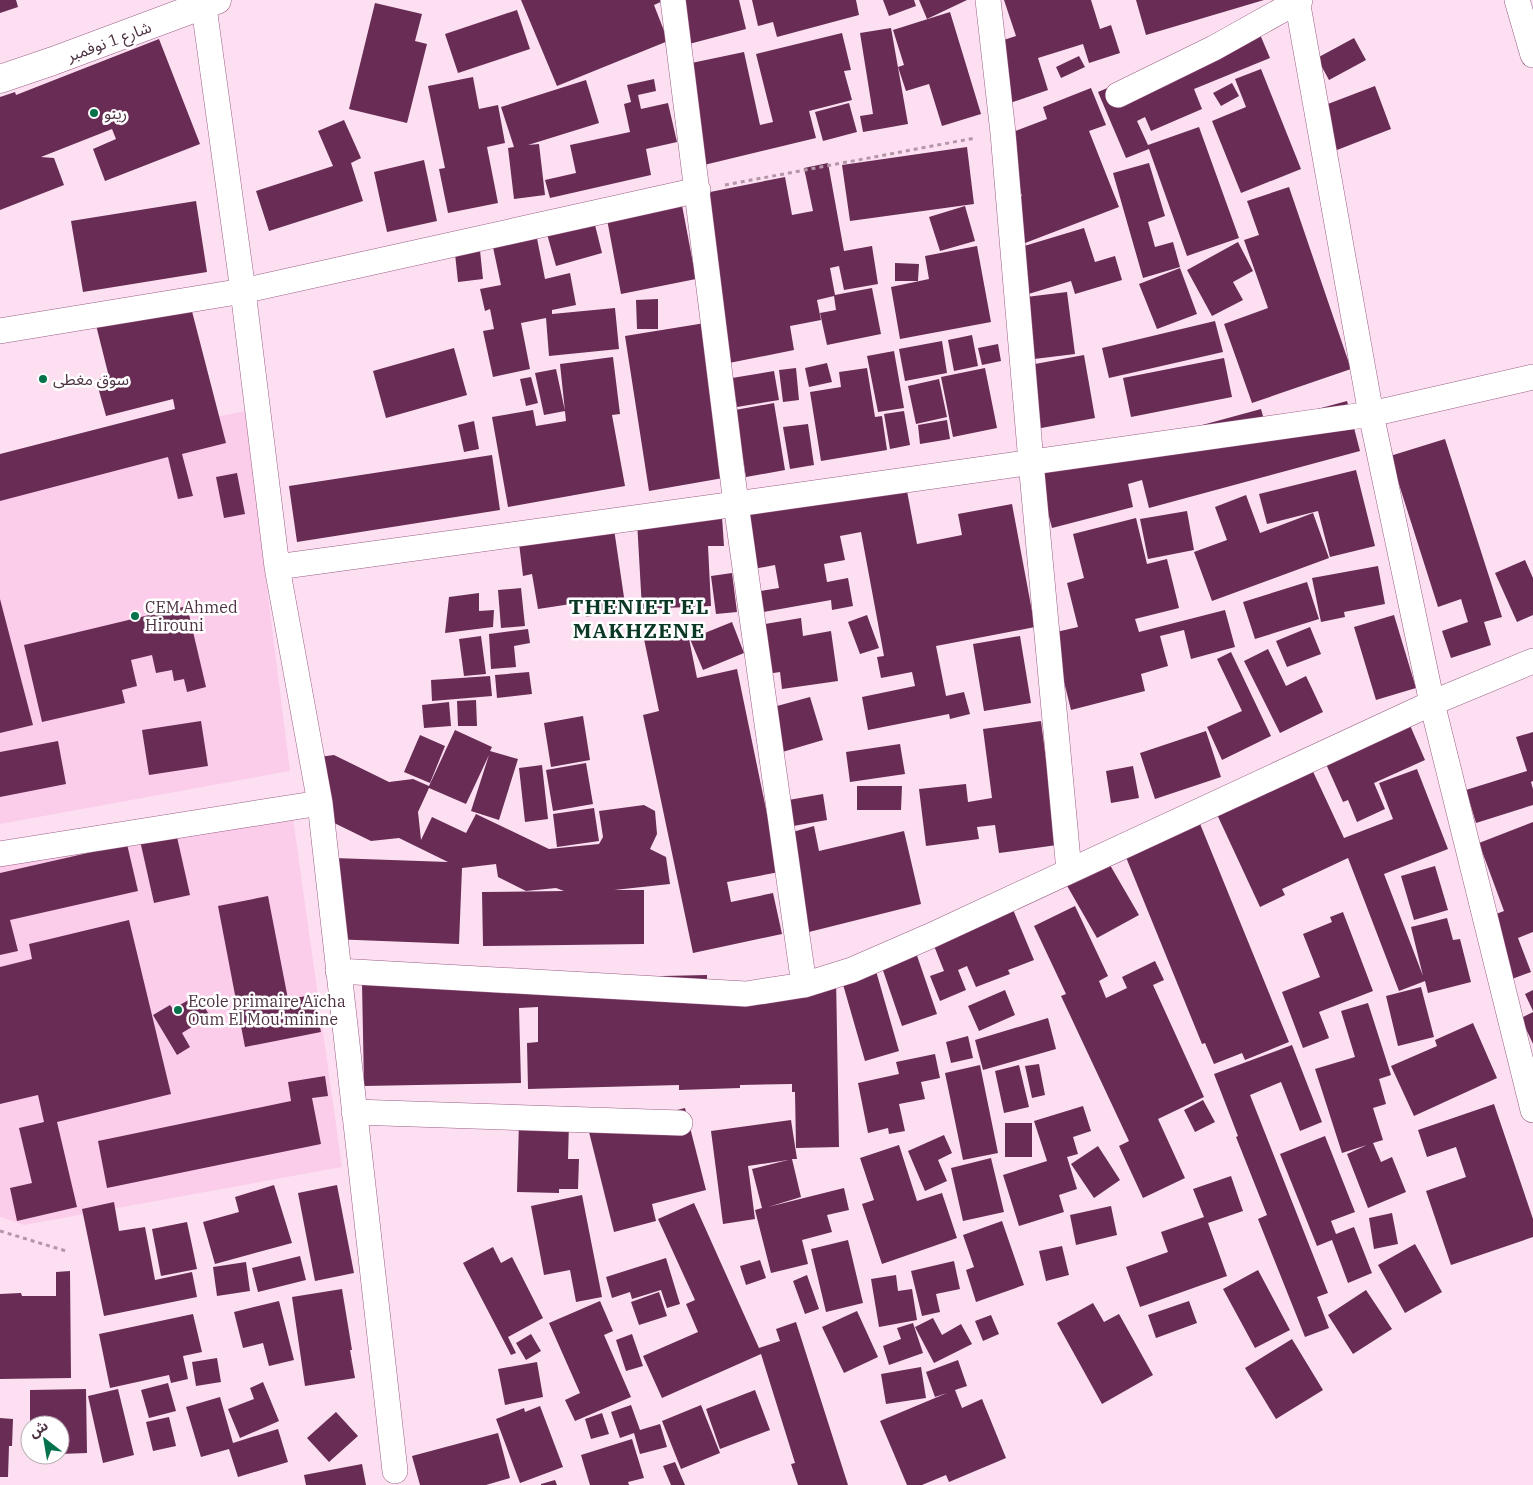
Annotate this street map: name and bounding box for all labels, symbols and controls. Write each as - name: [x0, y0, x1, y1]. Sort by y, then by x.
- street label: شارع 1 نوفمبر: [63, 17, 155, 69]
- place label: رينو: [104, 103, 127, 123]
- marker: رينو: [88, 107, 100, 119]
- place label: سوق مغطى: [53, 369, 129, 389]
- marker: سوق مغطى: [37, 373, 49, 385]
- district label: THENIET EL MAKHZENE: [569, 592, 709, 644]
- place label: CEM Ahmed Hirouni: [145, 597, 238, 635]
- marker: CEM Ahmed Hirouni: [129, 610, 141, 622]
- place label: Ecole primaire Aïcha Oum El Mou'minine: [188, 991, 346, 1029]
- marker: Ecole primaire Aïcha Oum El Mou'minine: [172, 1004, 184, 1016]
- north arrow: [20, 1415, 70, 1465]
- text: ش: [25, 1416, 51, 1442]

